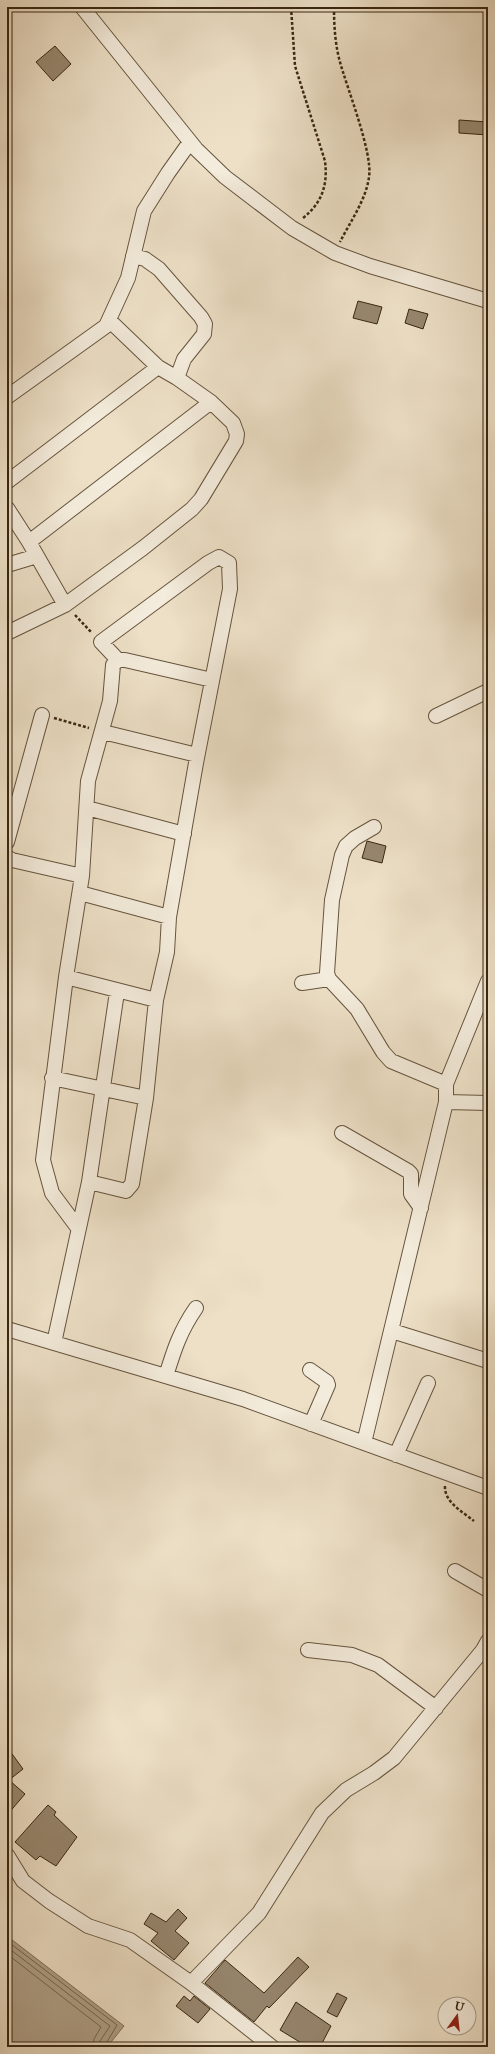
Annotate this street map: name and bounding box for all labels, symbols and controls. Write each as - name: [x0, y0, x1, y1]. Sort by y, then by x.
- north arrow: [437, 1996, 477, 2036]
- text: U: [453, 1999, 466, 2014]

